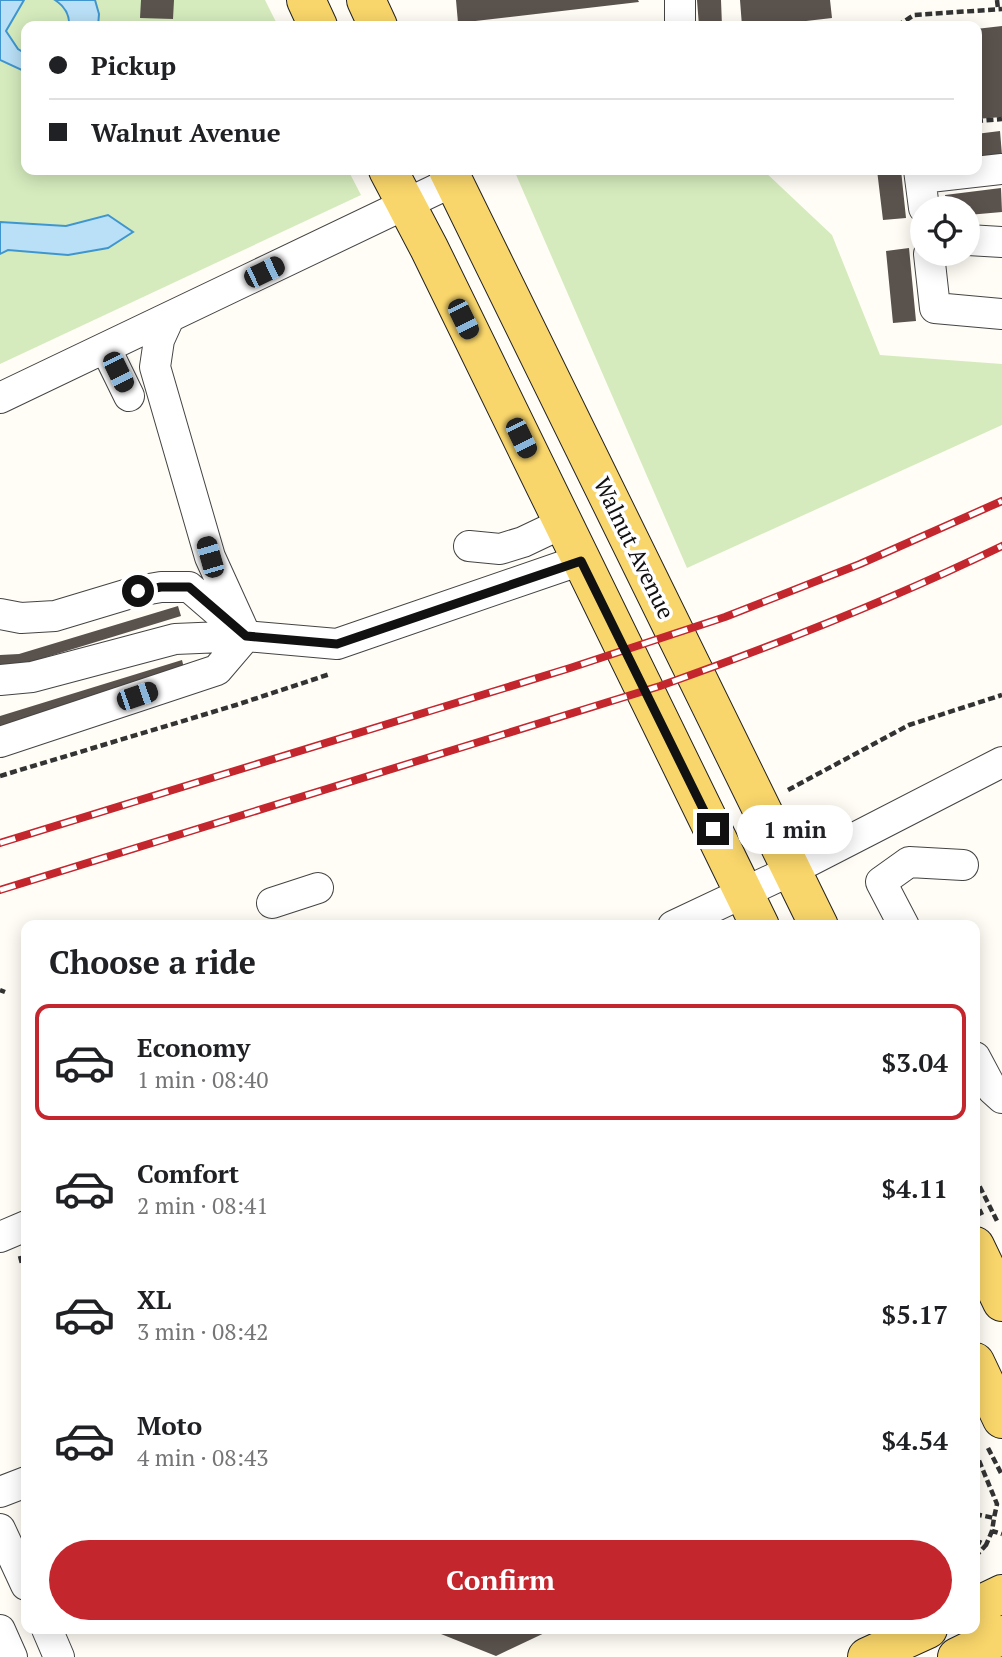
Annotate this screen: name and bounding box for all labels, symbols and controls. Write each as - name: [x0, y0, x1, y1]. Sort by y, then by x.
- text: Pickup: [91, 48, 176, 82]
- text: Walnut Avenue: [91, 115, 281, 149]
- map controls: [910, 196, 980, 266]
- button: locate: [910, 196, 980, 266]
- car: [241, 253, 288, 291]
- car: [445, 296, 482, 342]
- car: [100, 349, 137, 395]
- car: [503, 415, 540, 461]
- street label: Walnut Avenue: [587, 472, 682, 624]
- car: [195, 534, 226, 580]
- route start: [122, 575, 154, 607]
- car: [114, 679, 161, 713]
- callout: 1 min: [738, 804, 853, 854]
- route end: [697, 813, 729, 845]
- text: 1 min: [764, 814, 826, 845]
- text: Choose a ride: [49, 941, 256, 983]
- text: Economy: [137, 1030, 250, 1064]
- icon: car: [53, 1031, 116, 1094]
- text: $3.04: [882, 1045, 948, 1079]
- text: 1 min · 08:40: [137, 1064, 269, 1095]
- text: Comfort: [137, 1156, 239, 1190]
- icon: car: [53, 1157, 116, 1220]
- text: $4.11: [882, 1171, 948, 1205]
- text: 2 min · 08:41: [137, 1190, 269, 1221]
- text: XL: [137, 1282, 171, 1316]
- icon: car: [53, 1283, 116, 1346]
- text: $5.17: [882, 1297, 948, 1331]
- text: 3 min · 08:42: [137, 1316, 269, 1347]
- text: Moto: [137, 1408, 202, 1442]
- icon: car: [53, 1409, 116, 1472]
- text: $4.54: [882, 1423, 948, 1457]
- text: 4 min · 08:43: [137, 1442, 269, 1473]
- button: Confirm: [49, 1540, 952, 1620]

